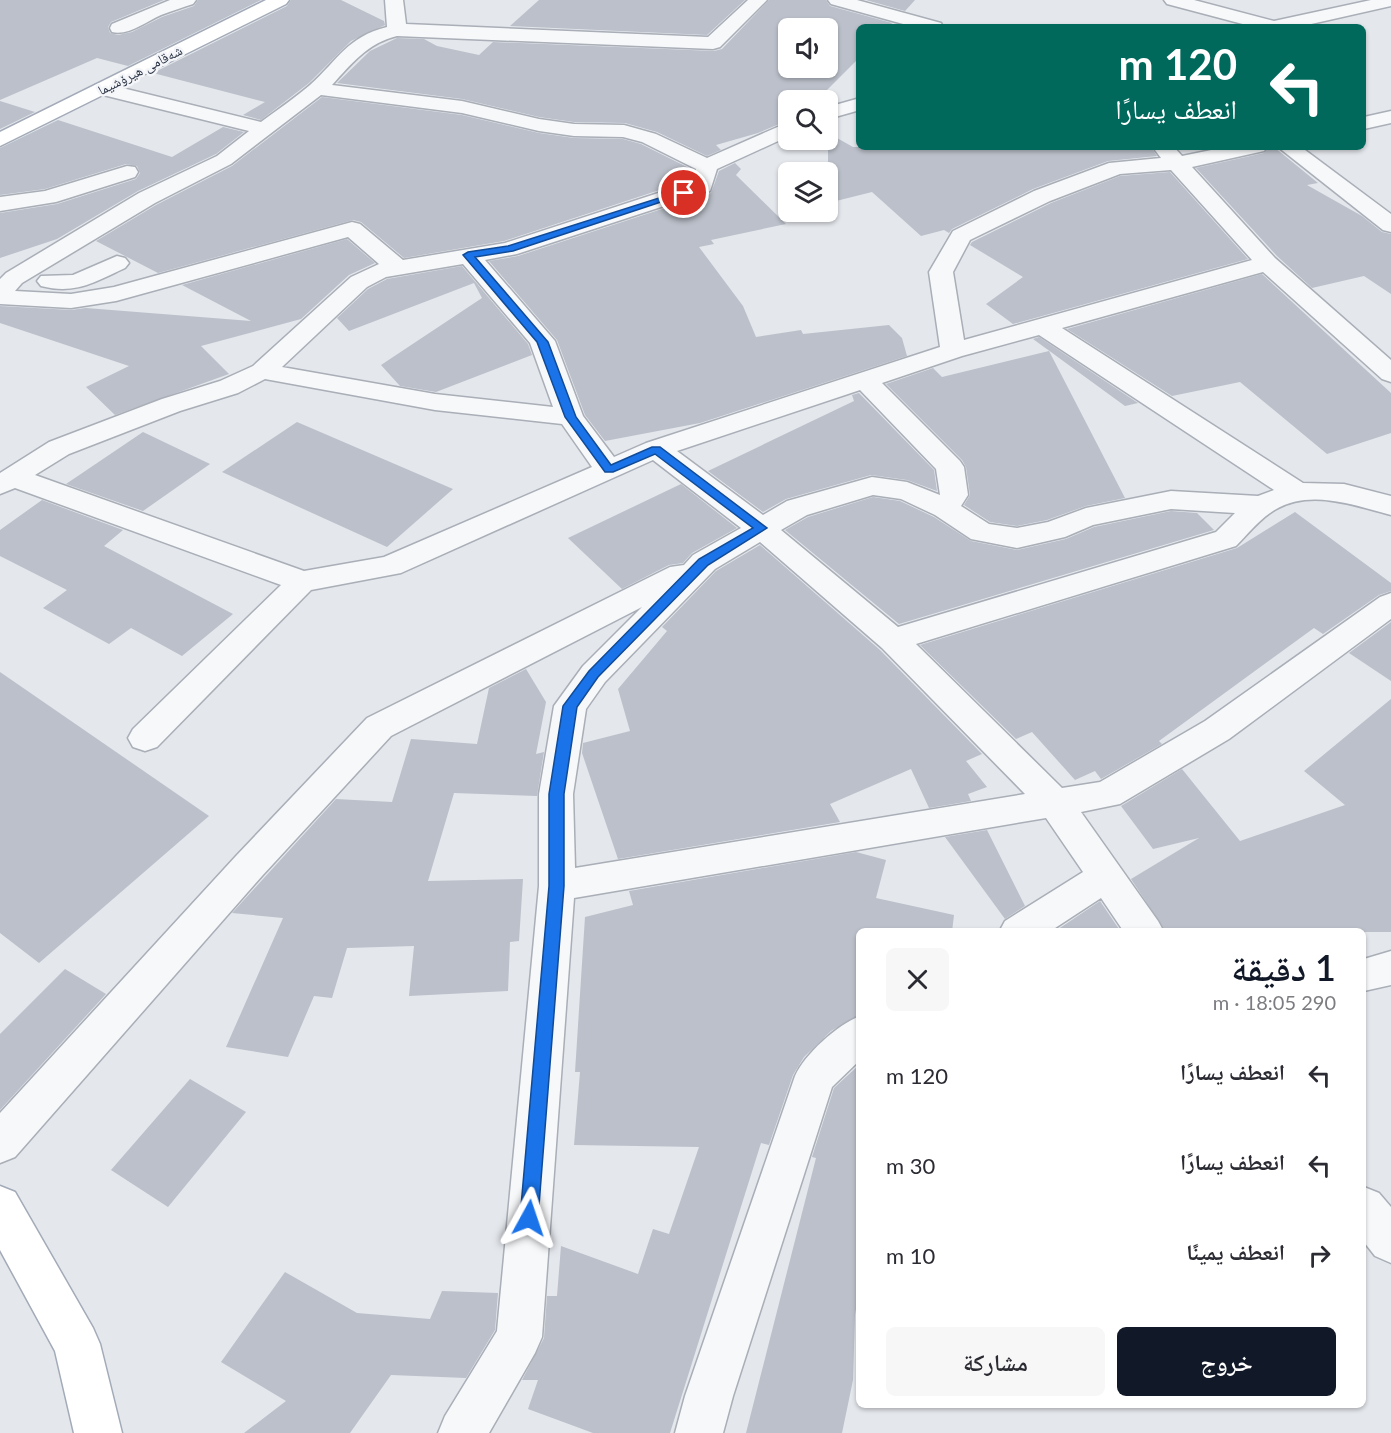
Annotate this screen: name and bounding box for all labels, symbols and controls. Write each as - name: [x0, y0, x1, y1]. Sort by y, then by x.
- map controls: [778, 18, 838, 222]
- button: sound: [778, 18, 838, 78]
- text: 120 m: [1119, 39, 1237, 89]
- street label: شەقامی هیرۆشیما: [95, 41, 185, 99]
- icon: left: [1258, 48, 1336, 126]
- button: search: [778, 90, 838, 150]
- text: انعطف يسارًا: [1115, 92, 1237, 125]
- button: layers: [778, 162, 838, 222]
- pin: [658, 167, 709, 218]
- icon: arrive: [667, 176, 700, 209]
- text: 1 دقيقة: [1231, 945, 1336, 989]
- button: close: [886, 948, 949, 1011]
- text: 290 m · 18:05: [1213, 990, 1336, 1014]
- text: انعطف يسارًا: [1180, 1058, 1285, 1085]
- icon: left: [1303, 1059, 1336, 1092]
- text: 120 m: [886, 1062, 948, 1089]
- text: انعطف يسارًا: [1180, 1148, 1285, 1175]
- icon: left: [1303, 1149, 1336, 1182]
- text: 30 m: [886, 1152, 935, 1179]
- position arrow: [497, 1186, 561, 1250]
- text: انعطف يمينًا: [1186, 1238, 1285, 1265]
- icon: right: [1303, 1239, 1336, 1272]
- text: 10 m: [886, 1242, 935, 1269]
- button: مشاركة: [886, 1327, 1105, 1396]
- button: خروج: [1117, 1327, 1336, 1396]

